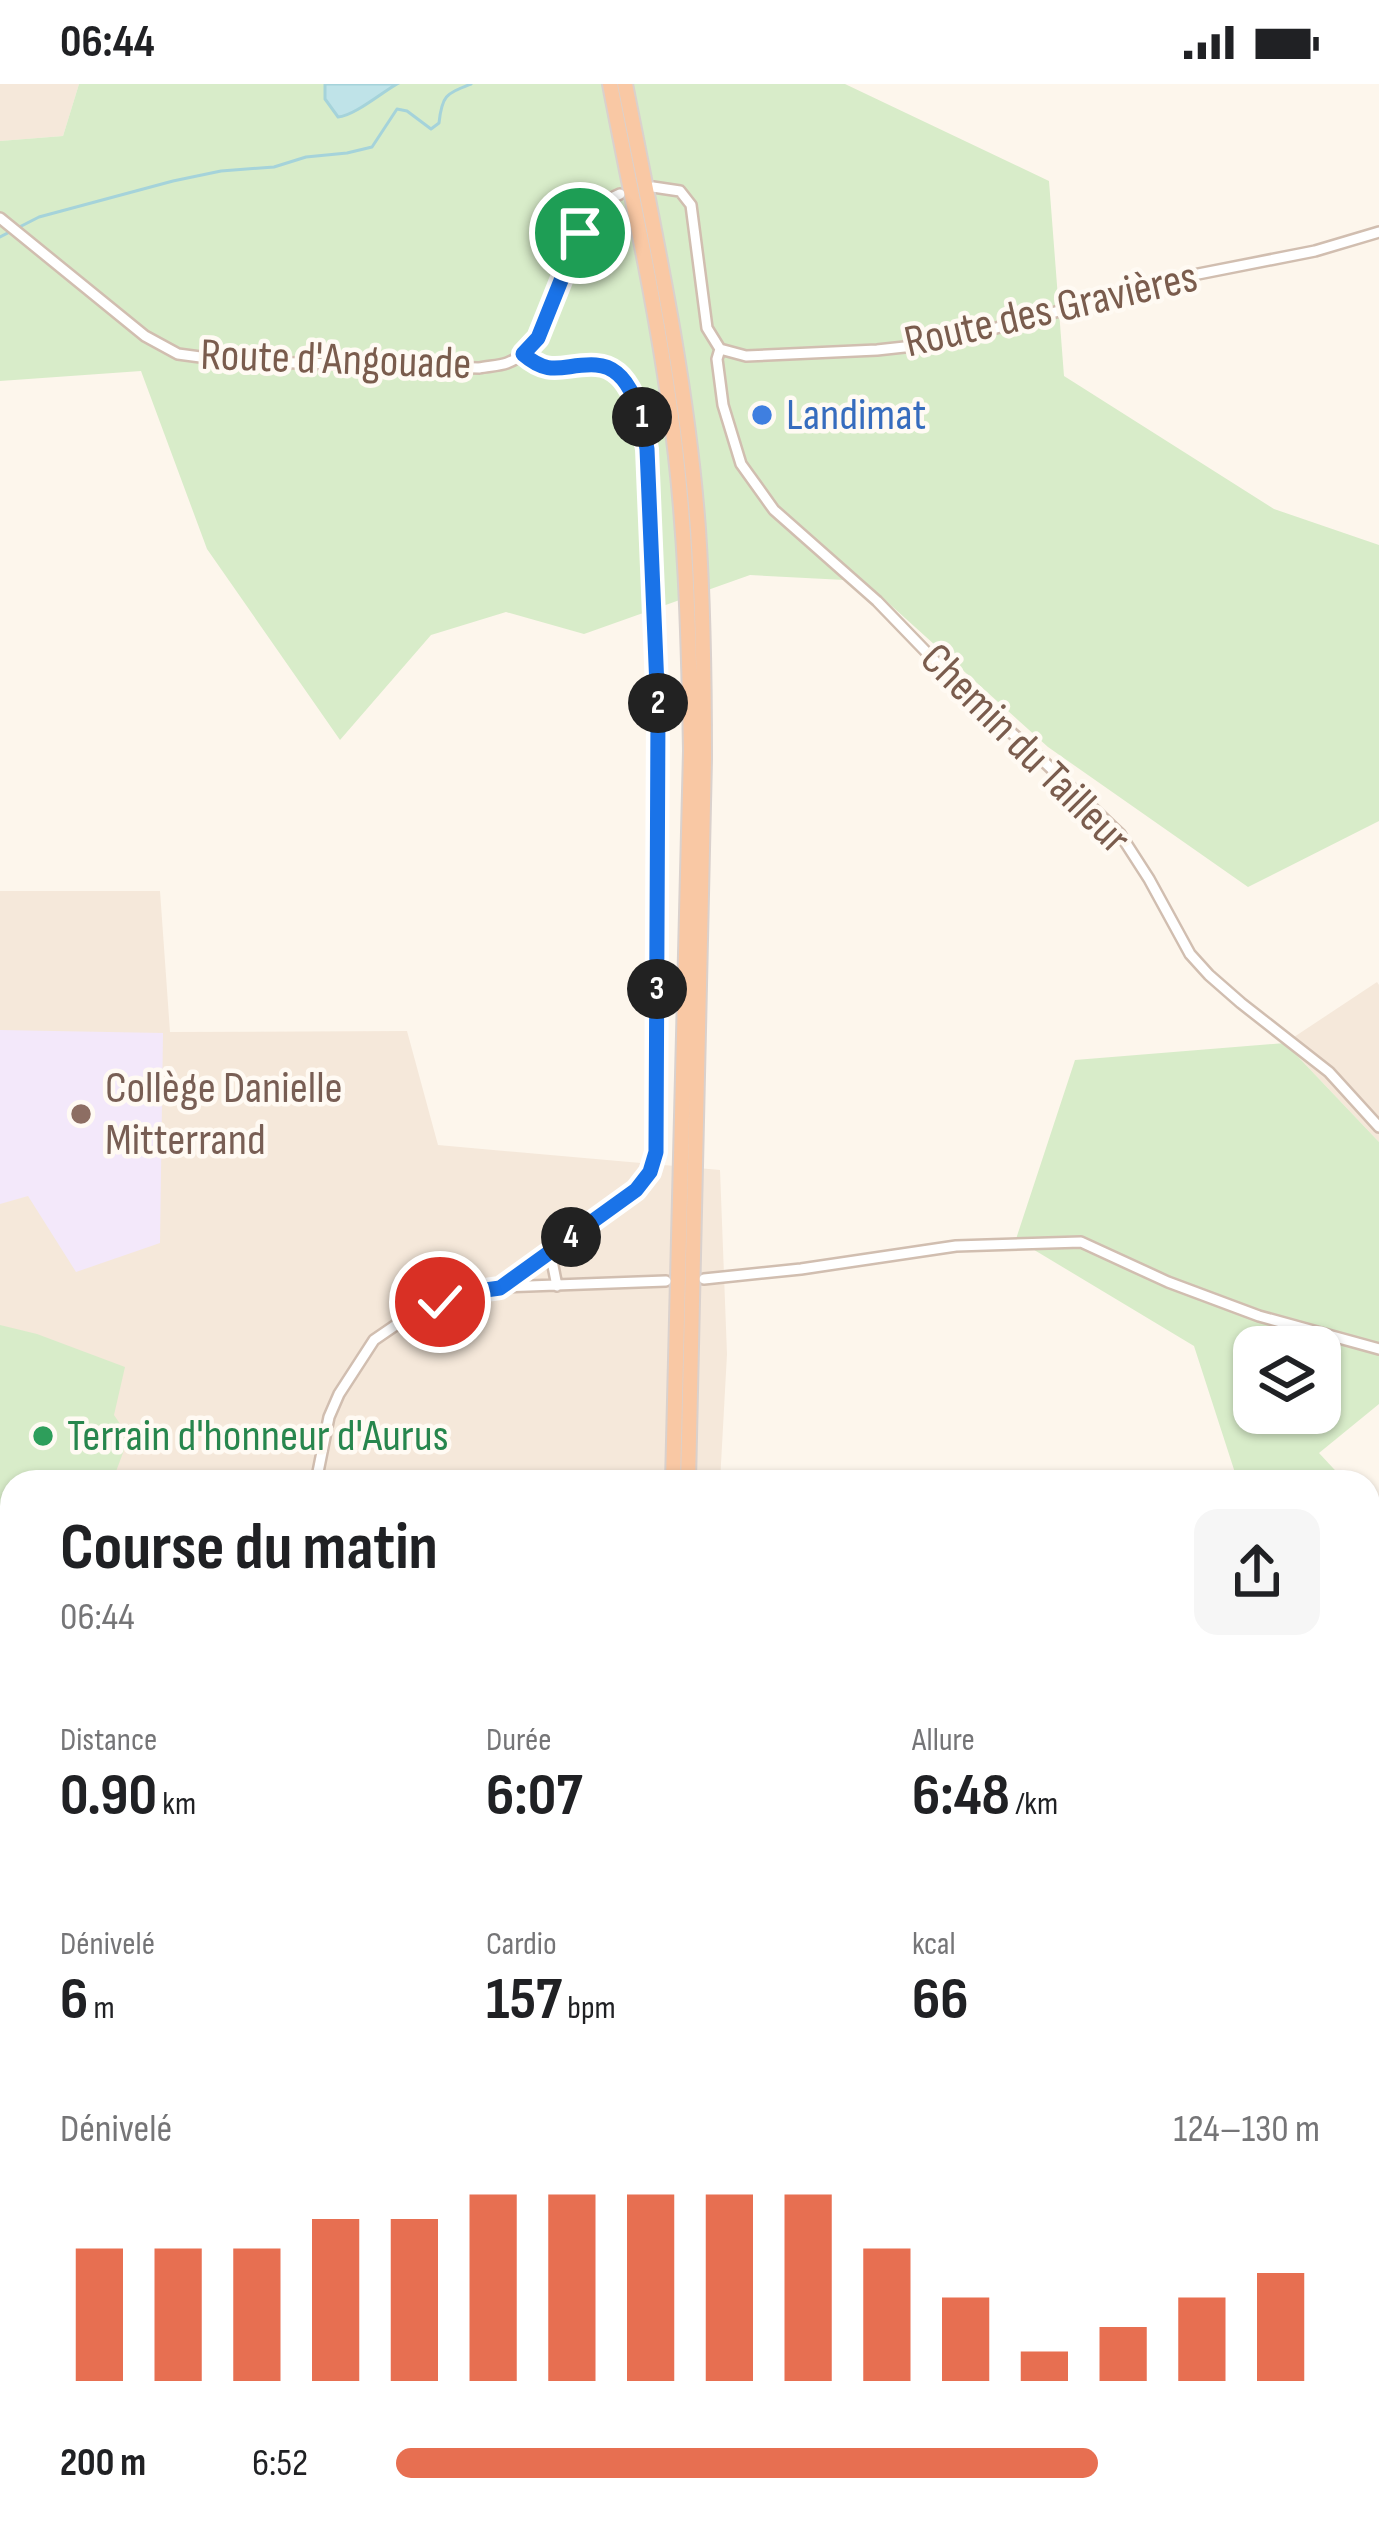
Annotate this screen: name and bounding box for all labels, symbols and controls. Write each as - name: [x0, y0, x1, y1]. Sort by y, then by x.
- text: 06:44: [60, 15, 155, 70]
- pin: [529, 182, 631, 284]
- icon: arrive: [547, 200, 613, 266]
- street label: Route des Gravières: [899, 250, 1203, 370]
- street label: Route d'Angouade: [200, 328, 472, 392]
- pin: 1: [612, 387, 672, 447]
- place label: Landimat: [786, 388, 926, 443]
- text: 1: [636, 397, 648, 437]
- marker: Landimat: [749, 402, 775, 428]
- street label: Chemin du Tailleur: [908, 632, 1142, 866]
- pin: 2: [628, 673, 688, 733]
- text: 2: [651, 683, 665, 723]
- pin: 3: [627, 959, 687, 1019]
- text: 3: [650, 969, 664, 1009]
- place label: Collège Danielle Mitterrand: [105, 1061, 343, 1168]
- marker: Collège Danielle Mitterrand: [68, 1101, 94, 1127]
- pin: 4: [541, 1207, 601, 1267]
- text: 4: [563, 1217, 579, 1257]
- pin: [389, 1251, 491, 1353]
- icon: check: [407, 1269, 473, 1335]
- map controls: [1233, 1326, 1341, 1434]
- button: layers: [1233, 1326, 1341, 1434]
- place label: Terrain d'honneur d'Aurus: [67, 1409, 449, 1464]
- marker: Terrain d'honneur d'Aurus: [30, 1423, 56, 1449]
- text: Course du matin: [60, 1509, 438, 1588]
- button: share: [1194, 1509, 1320, 1635]
- text: 06:44: [60, 1594, 135, 1641]
- text: Distance: [60, 1720, 157, 1760]
- text: Durée: [486, 1720, 552, 1760]
- text: Allure: [912, 1720, 975, 1760]
- text: 0.90: [60, 1760, 157, 1832]
- text: 6:07: [486, 1760, 582, 1832]
- text: 6:48: [912, 1760, 1010, 1832]
- text: km: [157, 1784, 196, 1824]
- text: /km: [1010, 1784, 1058, 1824]
- text: Dénivelé: [60, 1924, 155, 1964]
- text: Cardio: [486, 1924, 557, 1964]
- text: kcal: [912, 1924, 956, 1964]
- text: 6: [60, 1964, 88, 2036]
- text: 157: [486, 1964, 562, 2036]
- text: 66: [912, 1964, 969, 2036]
- text: m: [88, 1988, 115, 2028]
- text: bpm: [562, 1988, 616, 2028]
- text: Dénivelé: [60, 2106, 172, 2153]
- text: 124–130 m: [1173, 2106, 1320, 2153]
- text: 200 m: [60, 2440, 146, 2487]
- text: 6:52: [252, 2440, 308, 2487]

